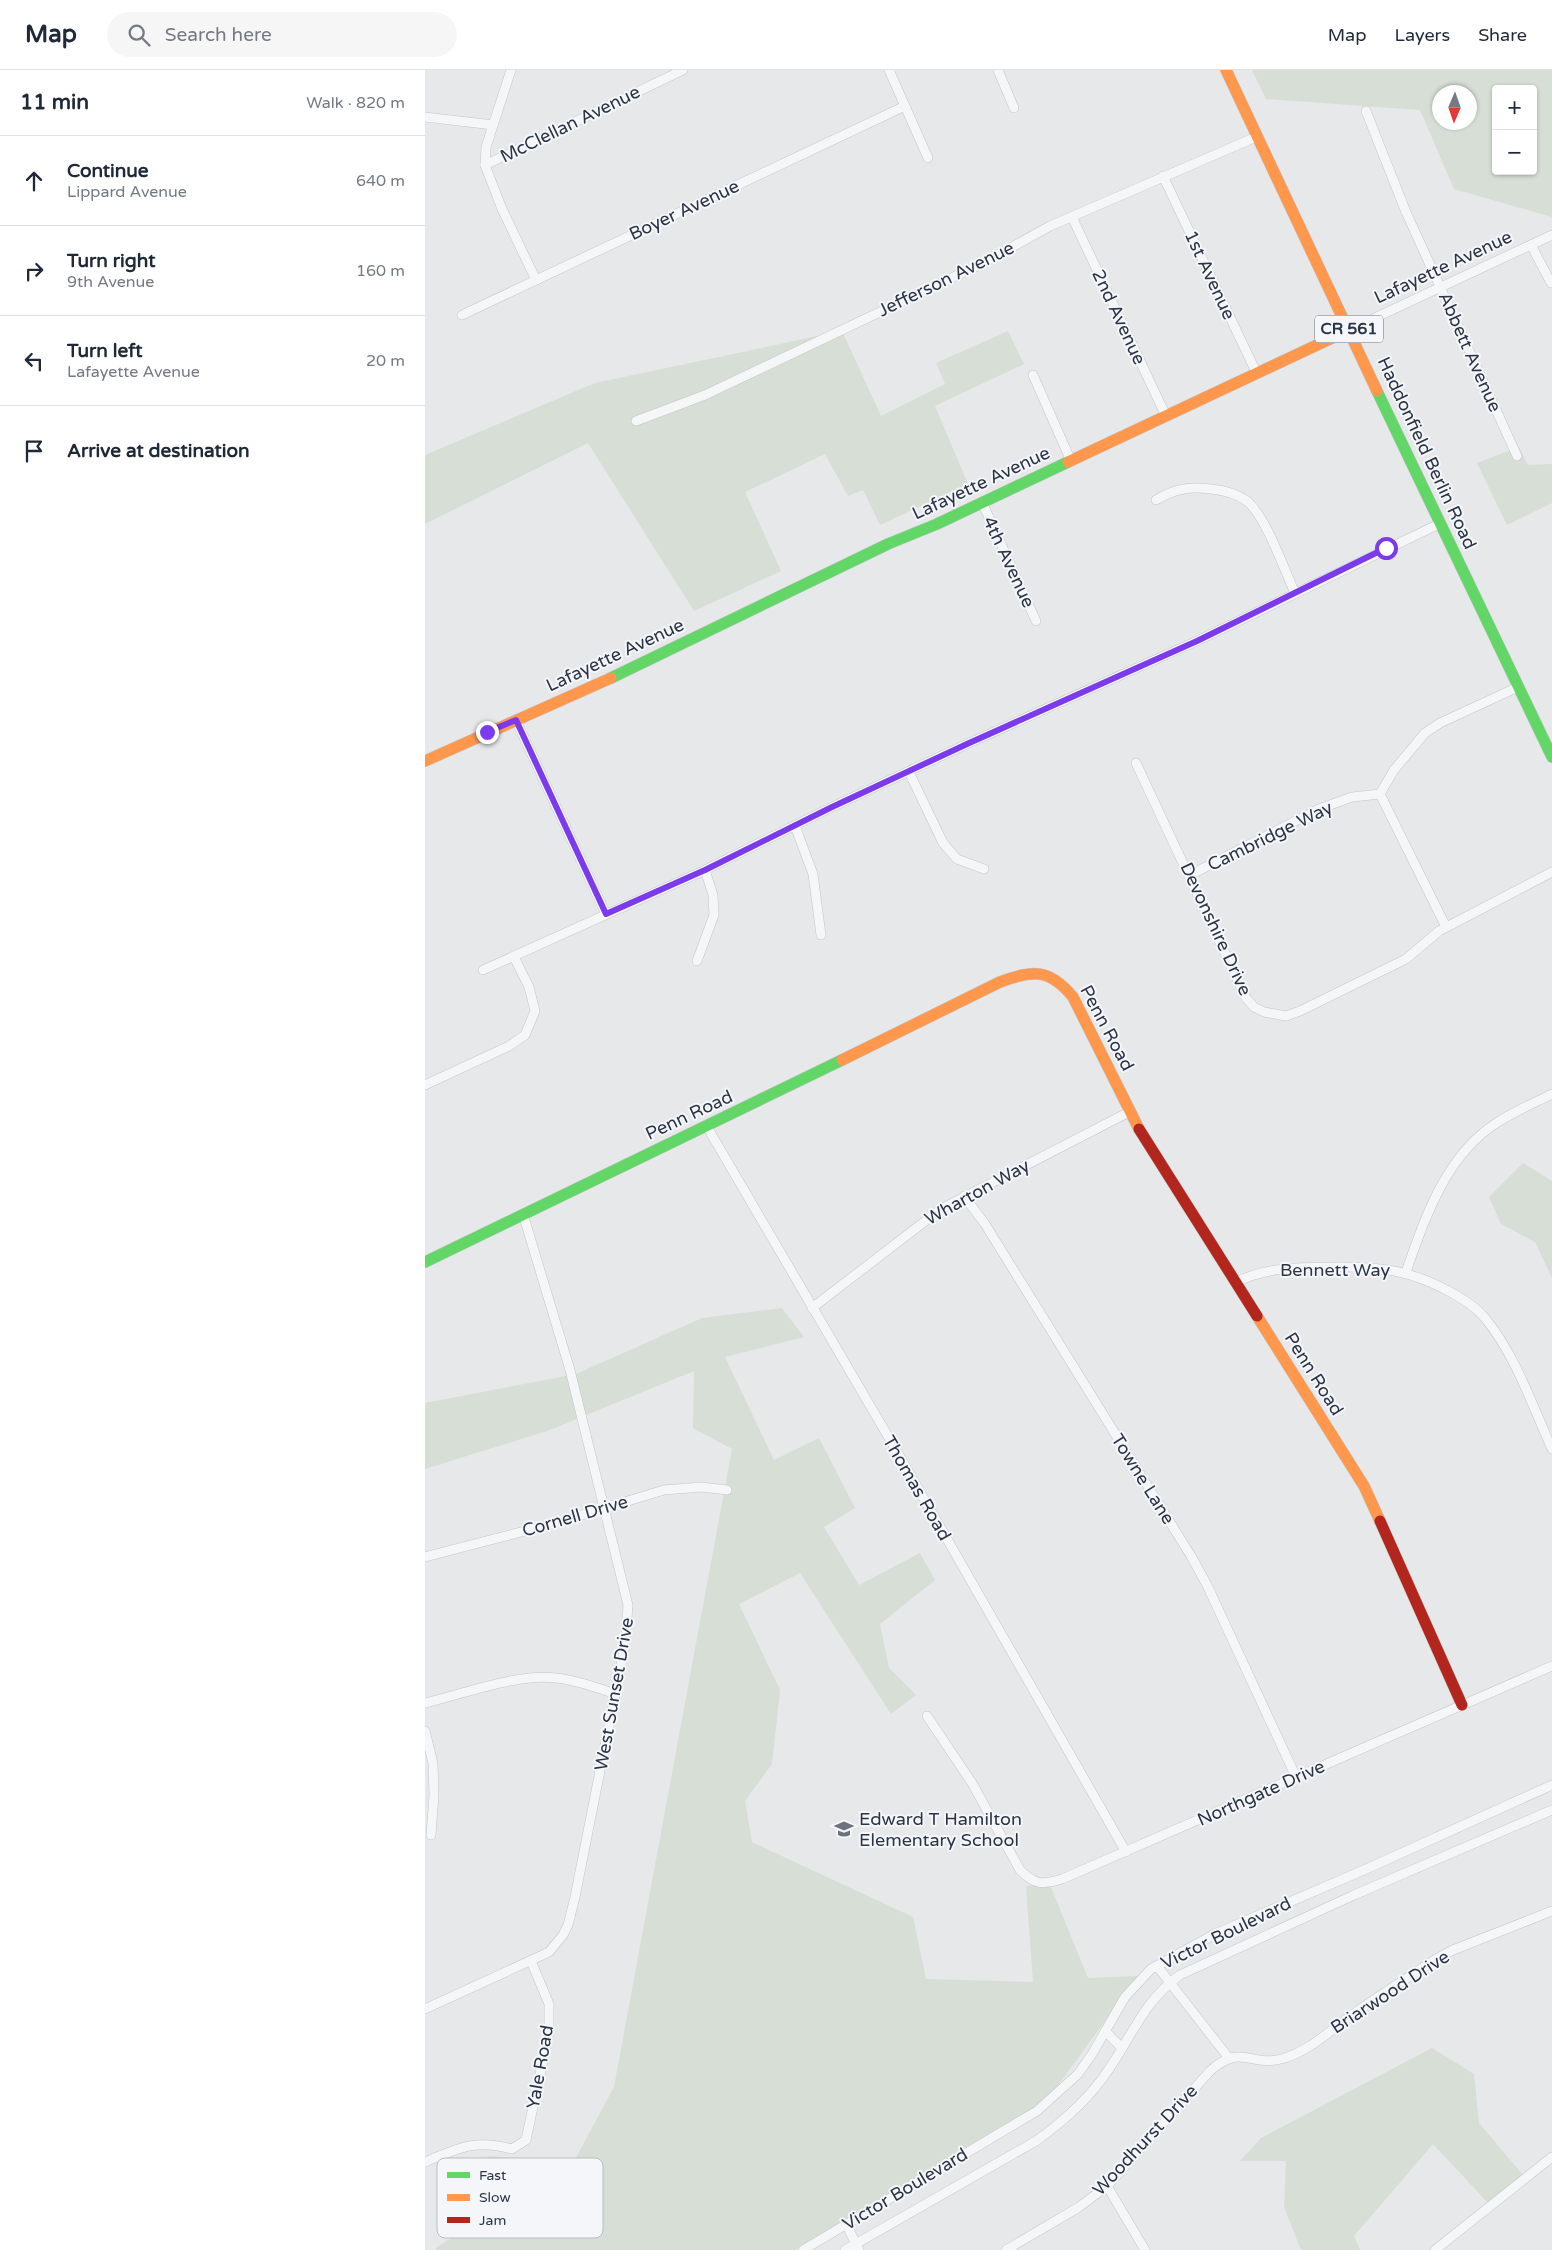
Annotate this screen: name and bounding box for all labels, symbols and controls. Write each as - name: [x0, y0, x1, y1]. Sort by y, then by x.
- search box: [107, 12, 457, 57]
- text: Map: [25, 20, 77, 49]
- icon: search: [125, 21, 153, 49]
- text: Search here: [165, 24, 272, 46]
- text: Map: [1328, 24, 1367, 46]
- text: Layers: [1395, 24, 1450, 46]
- text: Share: [1478, 24, 1527, 46]
- street label: McClellan Avenue: [496, 81, 644, 167]
- north arrow: [1432, 85, 1477, 130]
- map controls: [1492, 85, 1537, 175]
- button: +: [1492, 85, 1537, 130]
- text: 11 min: [20, 90, 89, 115]
- text: Walk · 820 m: [306, 93, 405, 113]
- button: −: [1492, 130, 1537, 175]
- text: Continue: [67, 160, 149, 182]
- icon: ahead: [20, 167, 48, 195]
- text: 640 m: [356, 171, 405, 191]
- street label: Boyer Avenue: [625, 175, 743, 245]
- text: Lippard Avenue: [67, 182, 187, 202]
- street label: Lafayette Avenue: [1371, 225, 1515, 309]
- street label: 1st Avenue: [1180, 227, 1240, 323]
- street label: Jefferson Avenue: [874, 237, 1018, 321]
- text: Turn right: [67, 250, 155, 272]
- icon: right: [20, 257, 48, 285]
- text: 160 m: [356, 261, 405, 281]
- street label: 2nd Avenue: [1087, 266, 1151, 368]
- text: 9th Avenue: [67, 272, 154, 292]
- street label: Abbett Avenue: [1434, 289, 1506, 415]
- road number: CR 561: [1315, 315, 1383, 342]
- text: Turn left: [67, 340, 143, 362]
- icon: left: [20, 347, 48, 375]
- text: 20 m: [366, 351, 405, 371]
- street label: Haddonfield Berlin Road: [1373, 353, 1481, 553]
- text: Lafayette Avenue: [67, 362, 200, 382]
- icon: arrive: [20, 437, 48, 465]
- text: Arrive at destination: [67, 440, 250, 462]
- street label: Lafayette Avenue: [909, 441, 1053, 525]
- street label: 4th Avenue: [978, 513, 1040, 611]
- route start: [1375, 537, 1398, 560]
- street label: Lafayette Avenue: [543, 613, 687, 697]
- route end: [476, 721, 499, 744]
- street label: Cambridge Way: [1204, 796, 1336, 876]
- street label: Devonshire Drive: [1175, 859, 1257, 999]
- street label: Penn Road: [1075, 981, 1139, 1075]
- street label: Penn Road: [642, 1085, 736, 1145]
- street label: Wharton Way: [921, 1154, 1034, 1230]
- street label: Bennett Way: [1280, 1259, 1390, 1281]
- street label: Penn Road: [1280, 1328, 1348, 1420]
- street label: Towne Lane: [1107, 1430, 1179, 1528]
- street label: Thomas Road: [878, 1431, 956, 1545]
- street label: Cornell Drive: [519, 1490, 631, 1542]
- street label: West Sunset Drive: [590, 1616, 638, 1772]
- street label: Northgate Drive: [1194, 1755, 1328, 1831]
- place label: Edward T Hamilton Elementary School: [859, 1808, 1022, 1851]
- school or university icon: Edward T Hamilton Elementary School: [833, 1818, 855, 1840]
- street label: Victor Boulevard: [1157, 1892, 1295, 1974]
- street label: Briarwood Drive: [1327, 1945, 1453, 2039]
- street label: Yale Road: [522, 2023, 558, 2111]
- street label: Woodhurst Drive: [1088, 2080, 1202, 2200]
- street label: Victor Boulevard: [838, 2143, 972, 2235]
- legend: [437, 2158, 603, 2238]
- text: Fast: [479, 2167, 507, 2184]
- text: Slow: [479, 2189, 511, 2206]
- text: Jam: [479, 2212, 506, 2229]

